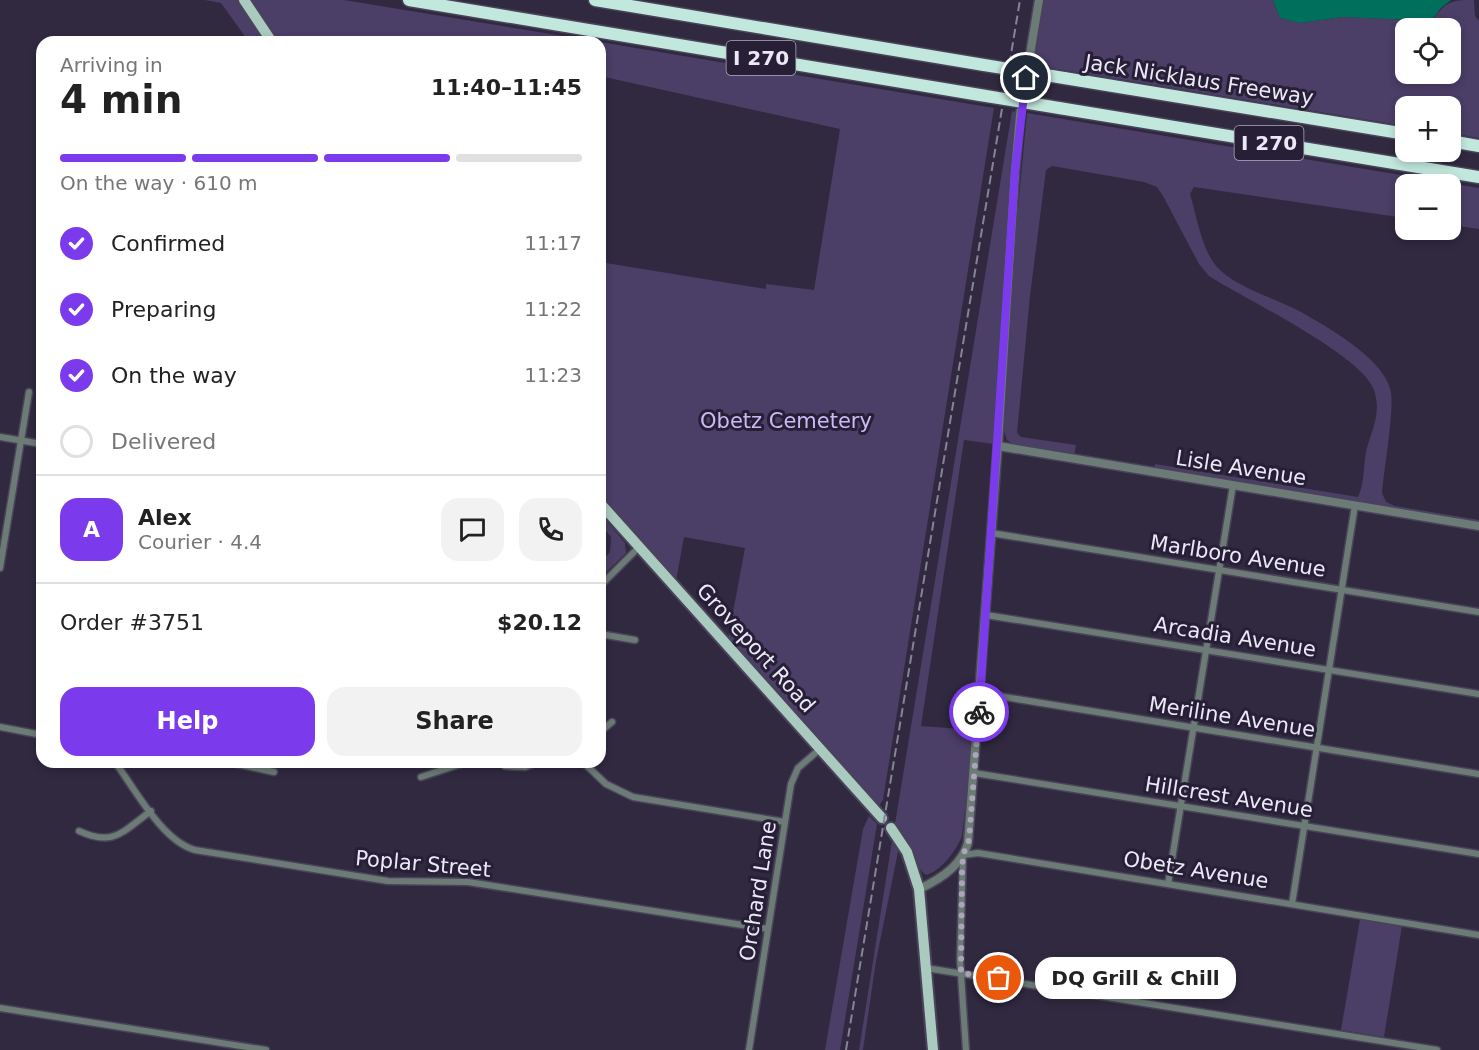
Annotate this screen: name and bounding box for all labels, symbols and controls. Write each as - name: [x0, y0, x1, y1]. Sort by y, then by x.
- map controls: [1395, 18, 1461, 240]
- button: locate: [1395, 18, 1461, 84]
- road number: I 270: [726, 41, 795, 75]
- street label: Jack Nicklaus Freeway: [1081, 50, 1315, 110]
- pin: [1000, 52, 1051, 103]
- text: Arriving in: [60, 53, 163, 77]
- icon: home: [1009, 61, 1042, 94]
- text: 11:40–11:45: [431, 75, 582, 100]
- text: 4 min: [60, 77, 182, 122]
- button: +: [1395, 96, 1461, 162]
- road number: I 270: [1234, 126, 1304, 160]
- text: On the way · 610 m: [60, 171, 258, 195]
- button: −: [1395, 174, 1461, 240]
- icon: check: [60, 227, 93, 260]
- text: Confirmed: [111, 231, 225, 256]
- text: 11:17: [524, 231, 582, 255]
- icon: check: [60, 293, 93, 326]
- text: Preparing: [111, 297, 217, 322]
- text: 11:22: [524, 297, 582, 321]
- icon: check: [60, 359, 93, 392]
- text: On the way: [111, 363, 237, 388]
- text: 11:23: [524, 363, 582, 387]
- park label: Obetz Cemetery: [700, 409, 872, 433]
- text: Delivered: [111, 429, 216, 454]
- street label: Lisle Avenue: [1174, 446, 1308, 490]
- button: chat: [441, 498, 504, 561]
- button: phone: [519, 498, 582, 561]
- text: Alex: [138, 505, 192, 530]
- text: A: [83, 517, 100, 542]
- text: Courier · 4.4: [138, 530, 262, 554]
- street label: Marlboro Avenue: [1149, 530, 1327, 582]
- street label: Groveport Road: [692, 579, 820, 717]
- text: Order #3751: [60, 610, 204, 635]
- text: $20.12: [497, 610, 582, 635]
- street label: Arcadia Avenue: [1152, 612, 1318, 662]
- courier: [949, 682, 1009, 742]
- button: Help: [60, 687, 315, 756]
- button: Share: [327, 687, 582, 756]
- street label: Meriline Avenue: [1147, 692, 1317, 742]
- icon: bike: [963, 696, 996, 729]
- street label: Hillcrest Avenue: [1143, 772, 1315, 822]
- street label: Orchard Lane: [735, 819, 781, 963]
- street label: Poplar Street: [354, 846, 492, 882]
- street label: Obetz Avenue: [1122, 847, 1270, 893]
- pin: [973, 952, 1024, 1003]
- callout: DQ Grill & Chill: [1035, 957, 1236, 999]
- icon: bag: [982, 961, 1015, 994]
- text: DQ Grill & Chill: [1051, 966, 1220, 990]

